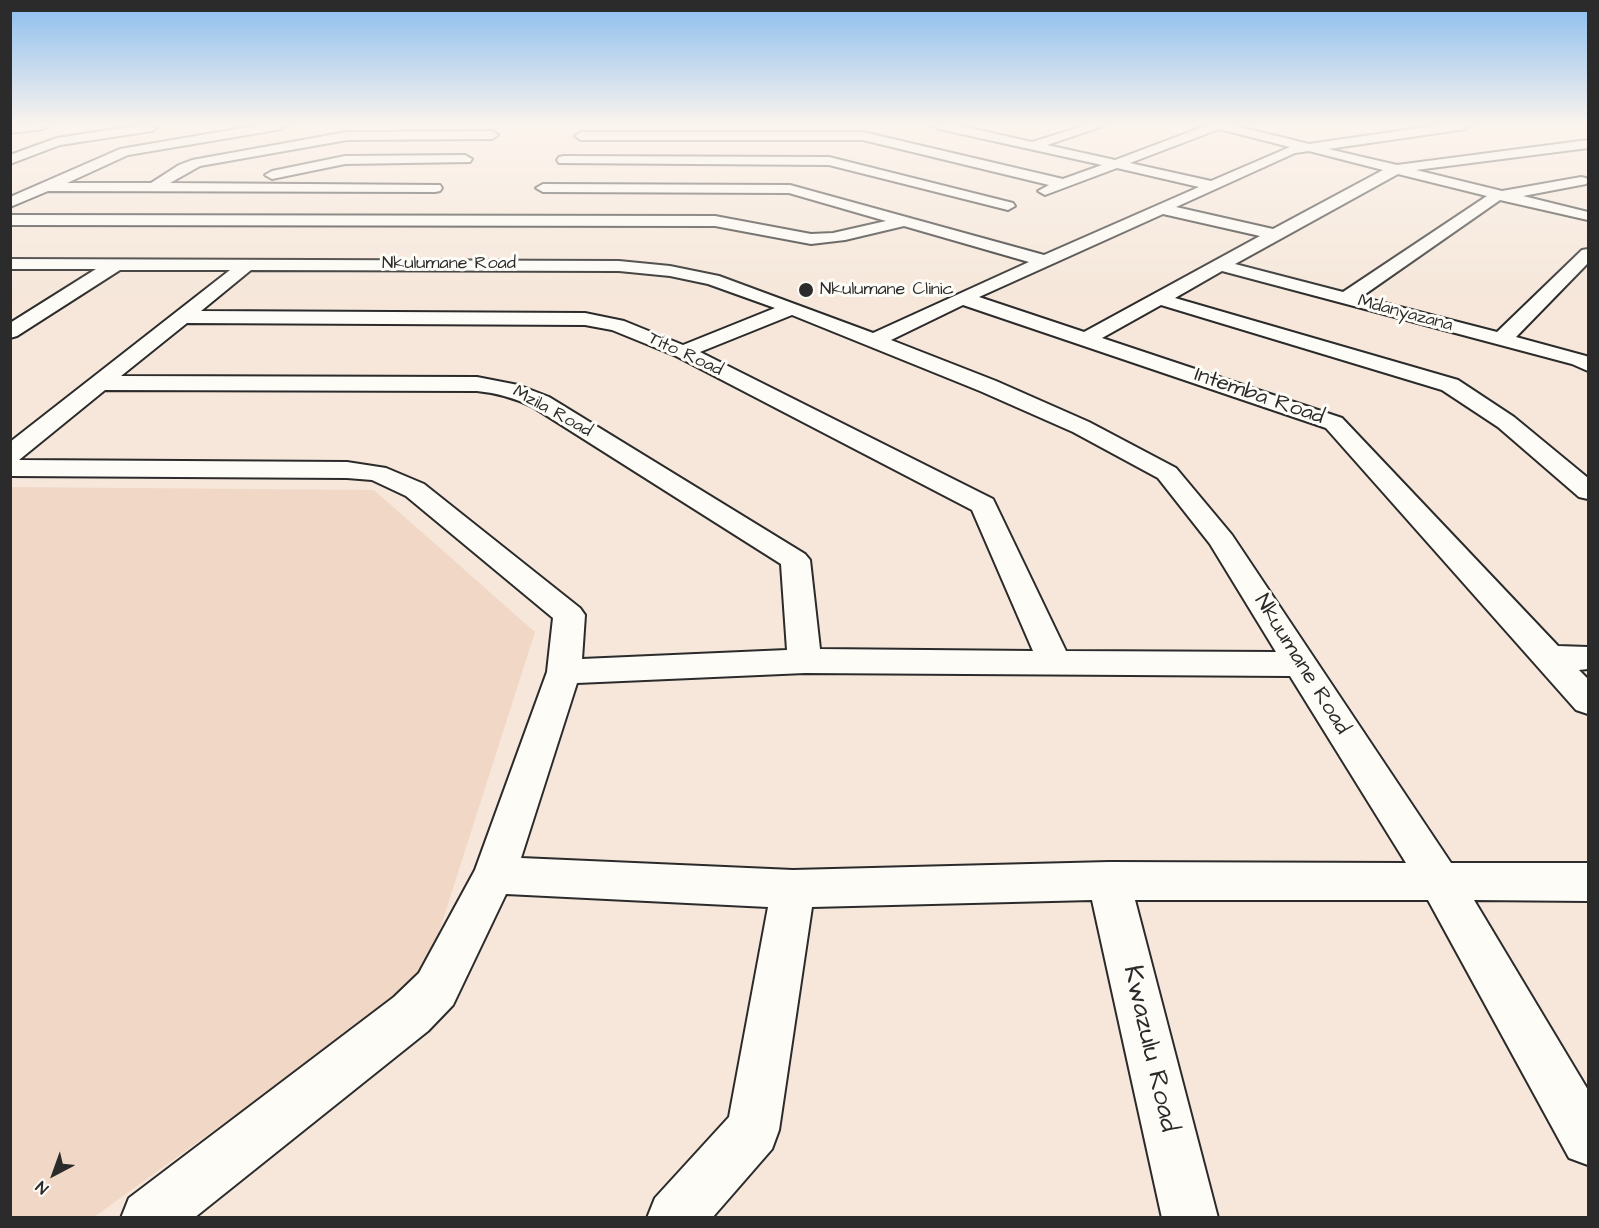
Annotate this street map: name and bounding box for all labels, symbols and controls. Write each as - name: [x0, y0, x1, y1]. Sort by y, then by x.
- street label: Nkulumane Road: [382, 253, 516, 275]
- place label: Nkulumane Clinic: [820, 279, 954, 301]
- marker: Nkulumane Clinic: [797, 281, 815, 299]
- street label: Mdanyazana: [1355, 291, 1455, 337]
- street label: Tito Road: [644, 328, 726, 382]
- street label: Intemba Road: [1191, 363, 1327, 431]
- street label: Mzila Road: [509, 381, 595, 443]
- street label: Nkuumane Road: [1247, 590, 1355, 740]
- street label: Kwazulu Road: [1114, 963, 1184, 1135]
- north arrow: [24, 1144, 84, 1204]
- text: N: [31, 1176, 53, 1199]

